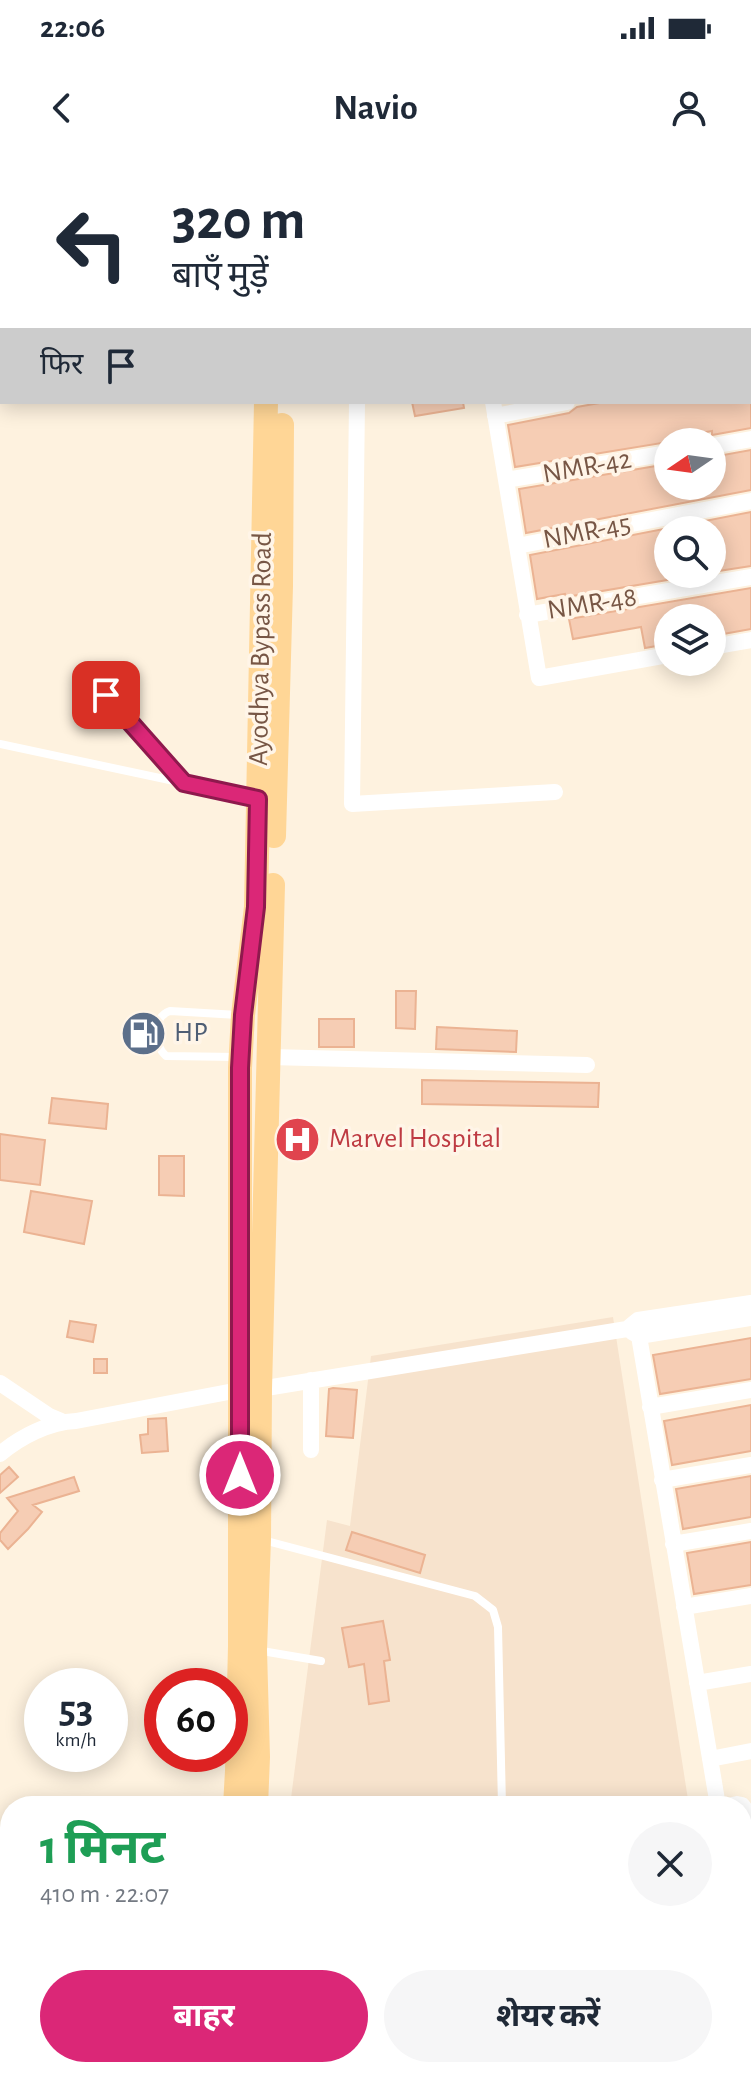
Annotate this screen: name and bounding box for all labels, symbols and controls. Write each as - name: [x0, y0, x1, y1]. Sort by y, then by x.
- text: 22:06: [40, 13, 105, 43]
- icon: back: [40, 86, 84, 130]
- icon: person: [667, 86, 711, 130]
- text: Navio: [333, 90, 418, 126]
- icon: left: [40, 192, 144, 296]
- text: 320 m: [172, 193, 305, 249]
- text: बाएँ मुड़ें: [172, 258, 269, 294]
- icon: arrive: [99, 344, 143, 388]
- text: फिर: [40, 350, 83, 380]
- north arrow: [654, 428, 726, 500]
- map controls: [654, 428, 726, 676]
- street label: NMR-42: [540, 445, 634, 489]
- street label: NMR-45: [541, 510, 633, 554]
- button: search: [654, 516, 726, 588]
- street label: Ayodhya Bypass Road: [245, 532, 277, 766]
- street label: NMR-48: [545, 583, 639, 625]
- button: layers: [654, 604, 726, 676]
- pin: [72, 661, 140, 729]
- icon: arrive: [84, 673, 128, 717]
- fuel station icon: HP: [119, 1009, 167, 1057]
- place label: HP: [174, 1019, 208, 1047]
- hospital icon: Marvel Hospital: [274, 1115, 322, 1163]
- place label: Marvel Hospital: [329, 1125, 501, 1153]
- position arrow: [198, 1433, 282, 1517]
- speed limit sign: 60: [144, 1668, 248, 1772]
- text: 53: [59, 1690, 93, 1730]
- text: km/h: [55, 1730, 97, 1750]
- button: close: [628, 1822, 712, 1906]
- text: 1 मिनट: [40, 1825, 165, 1873]
- text: 410 m · 22:07: [40, 1881, 169, 1907]
- button: बाहर: [40, 1970, 368, 2062]
- button: शेयर करें: [384, 1970, 712, 2062]

